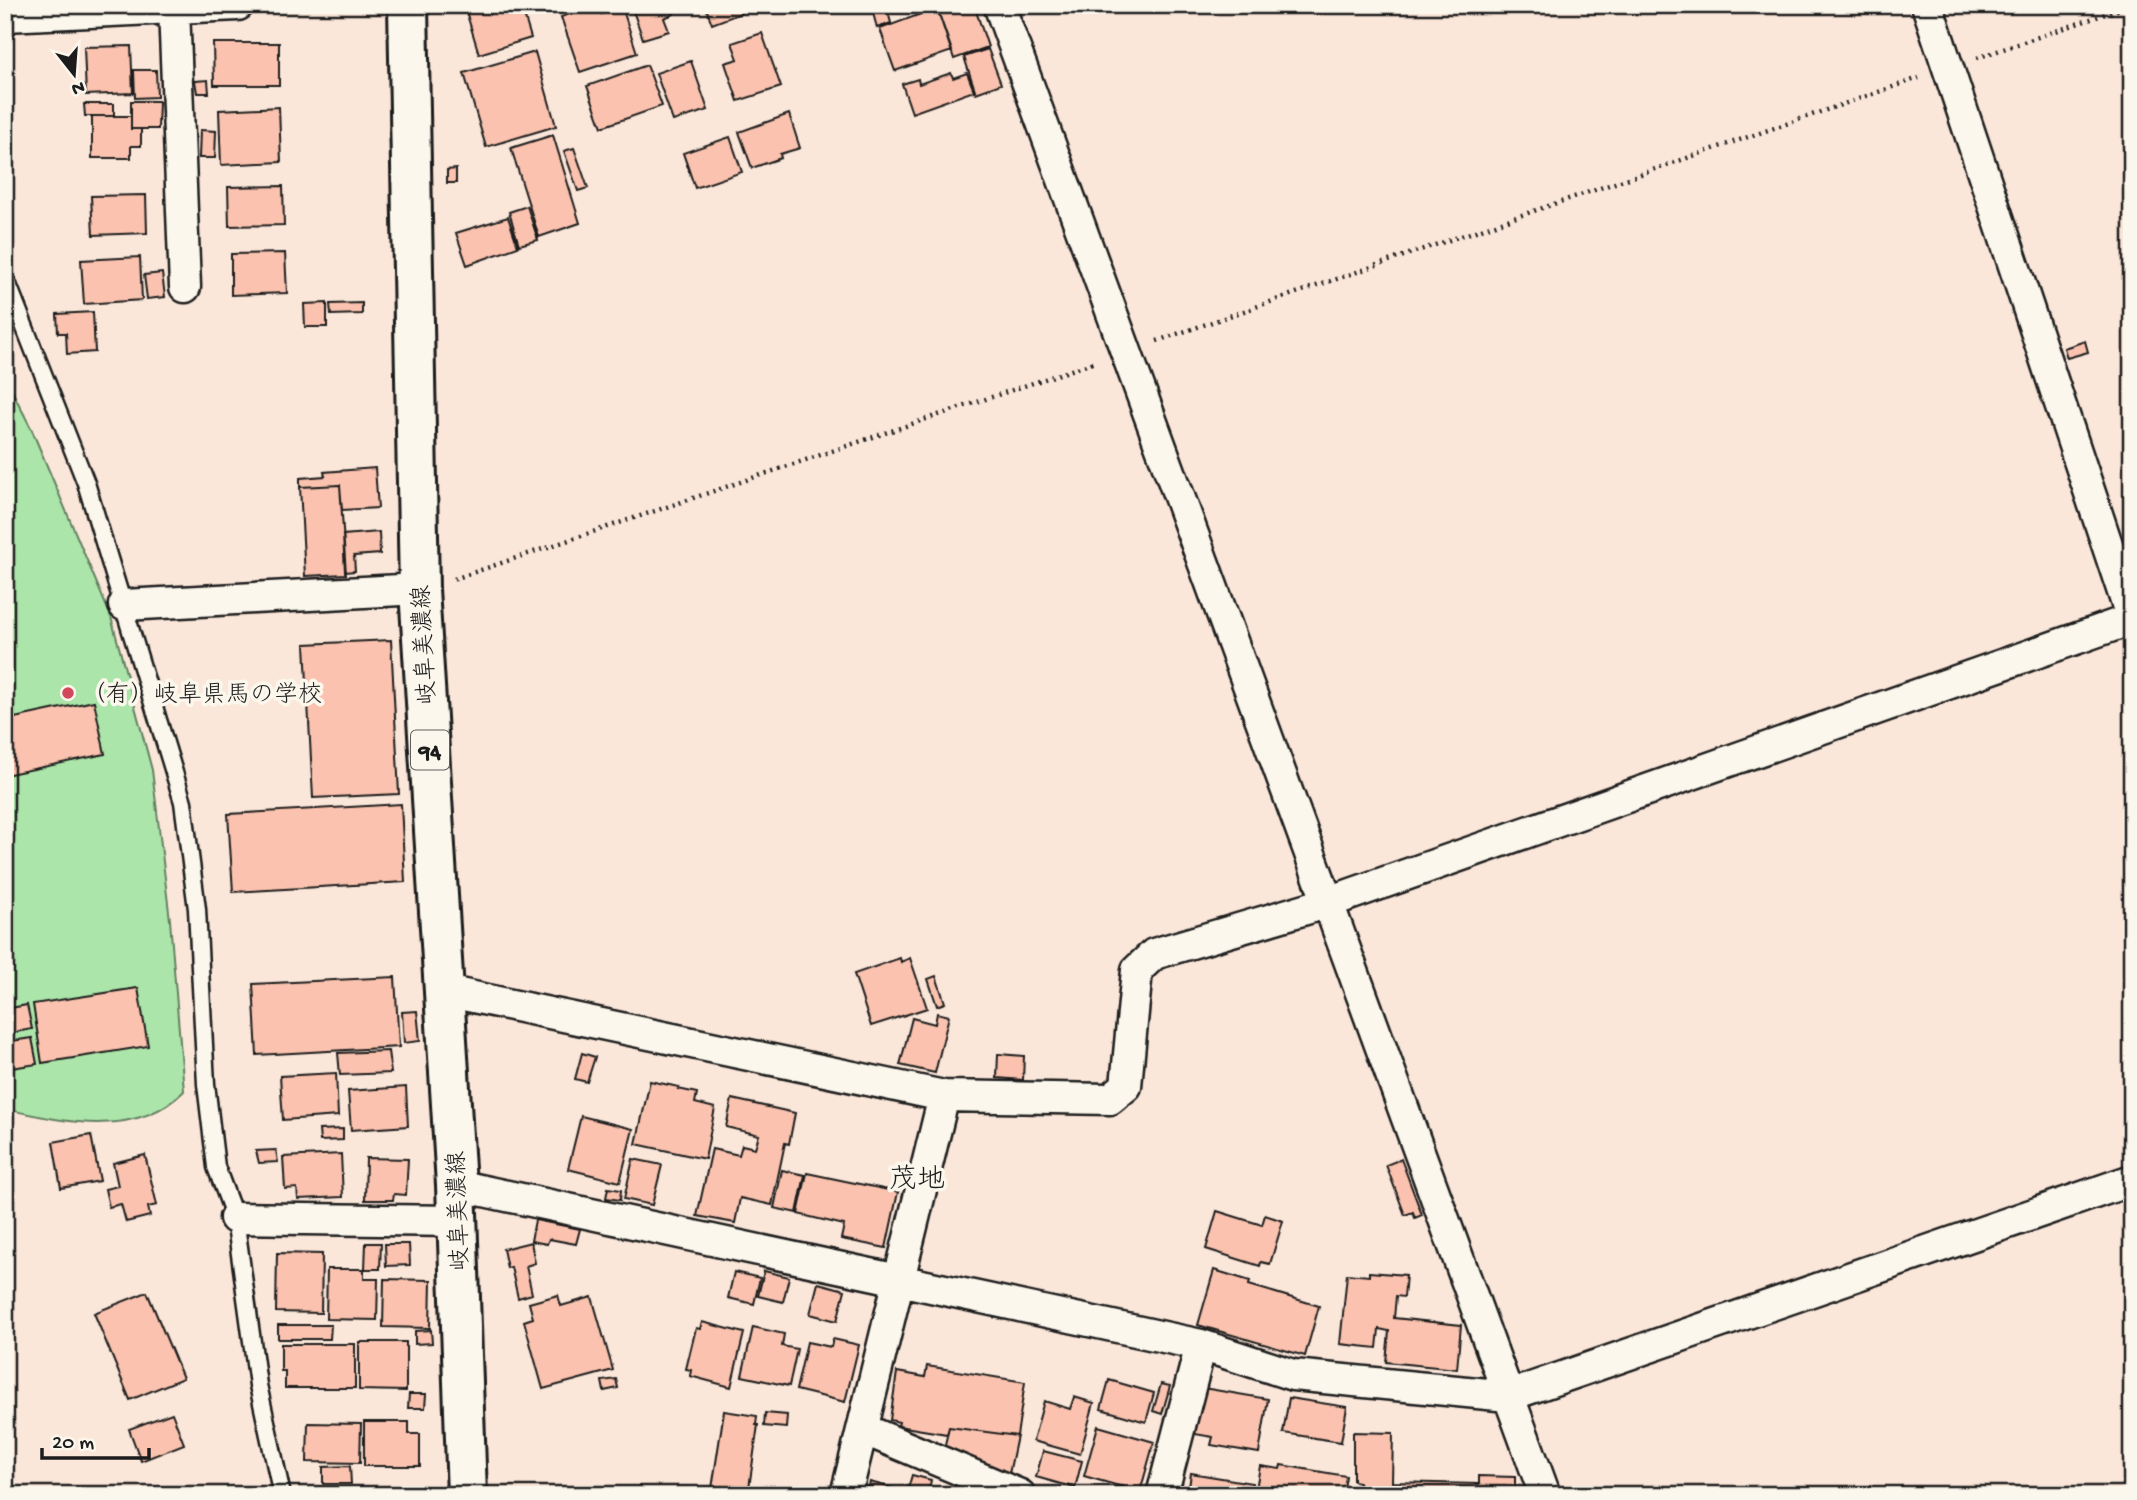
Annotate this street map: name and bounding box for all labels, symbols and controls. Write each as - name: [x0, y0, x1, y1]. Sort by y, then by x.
- north arrow: [38, 38, 108, 108]
- text: N: [69, 74, 87, 100]
- street label: 岐阜美濃線: [408, 584, 444, 706]
- place label: （有）岐阜県馬の学校: [82, 681, 322, 711]
- marker: （有）岐阜県馬の学校: [60, 685, 76, 701]
- road number: 94: [411, 730, 449, 770]
- street label: 岐阜美濃線: [443, 1150, 477, 1271]
- district label: 茂地: [889, 1164, 945, 1198]
- scale bar: [42, 1416, 149, 1460]
- text: 20 m: [52, 1432, 94, 1457]

